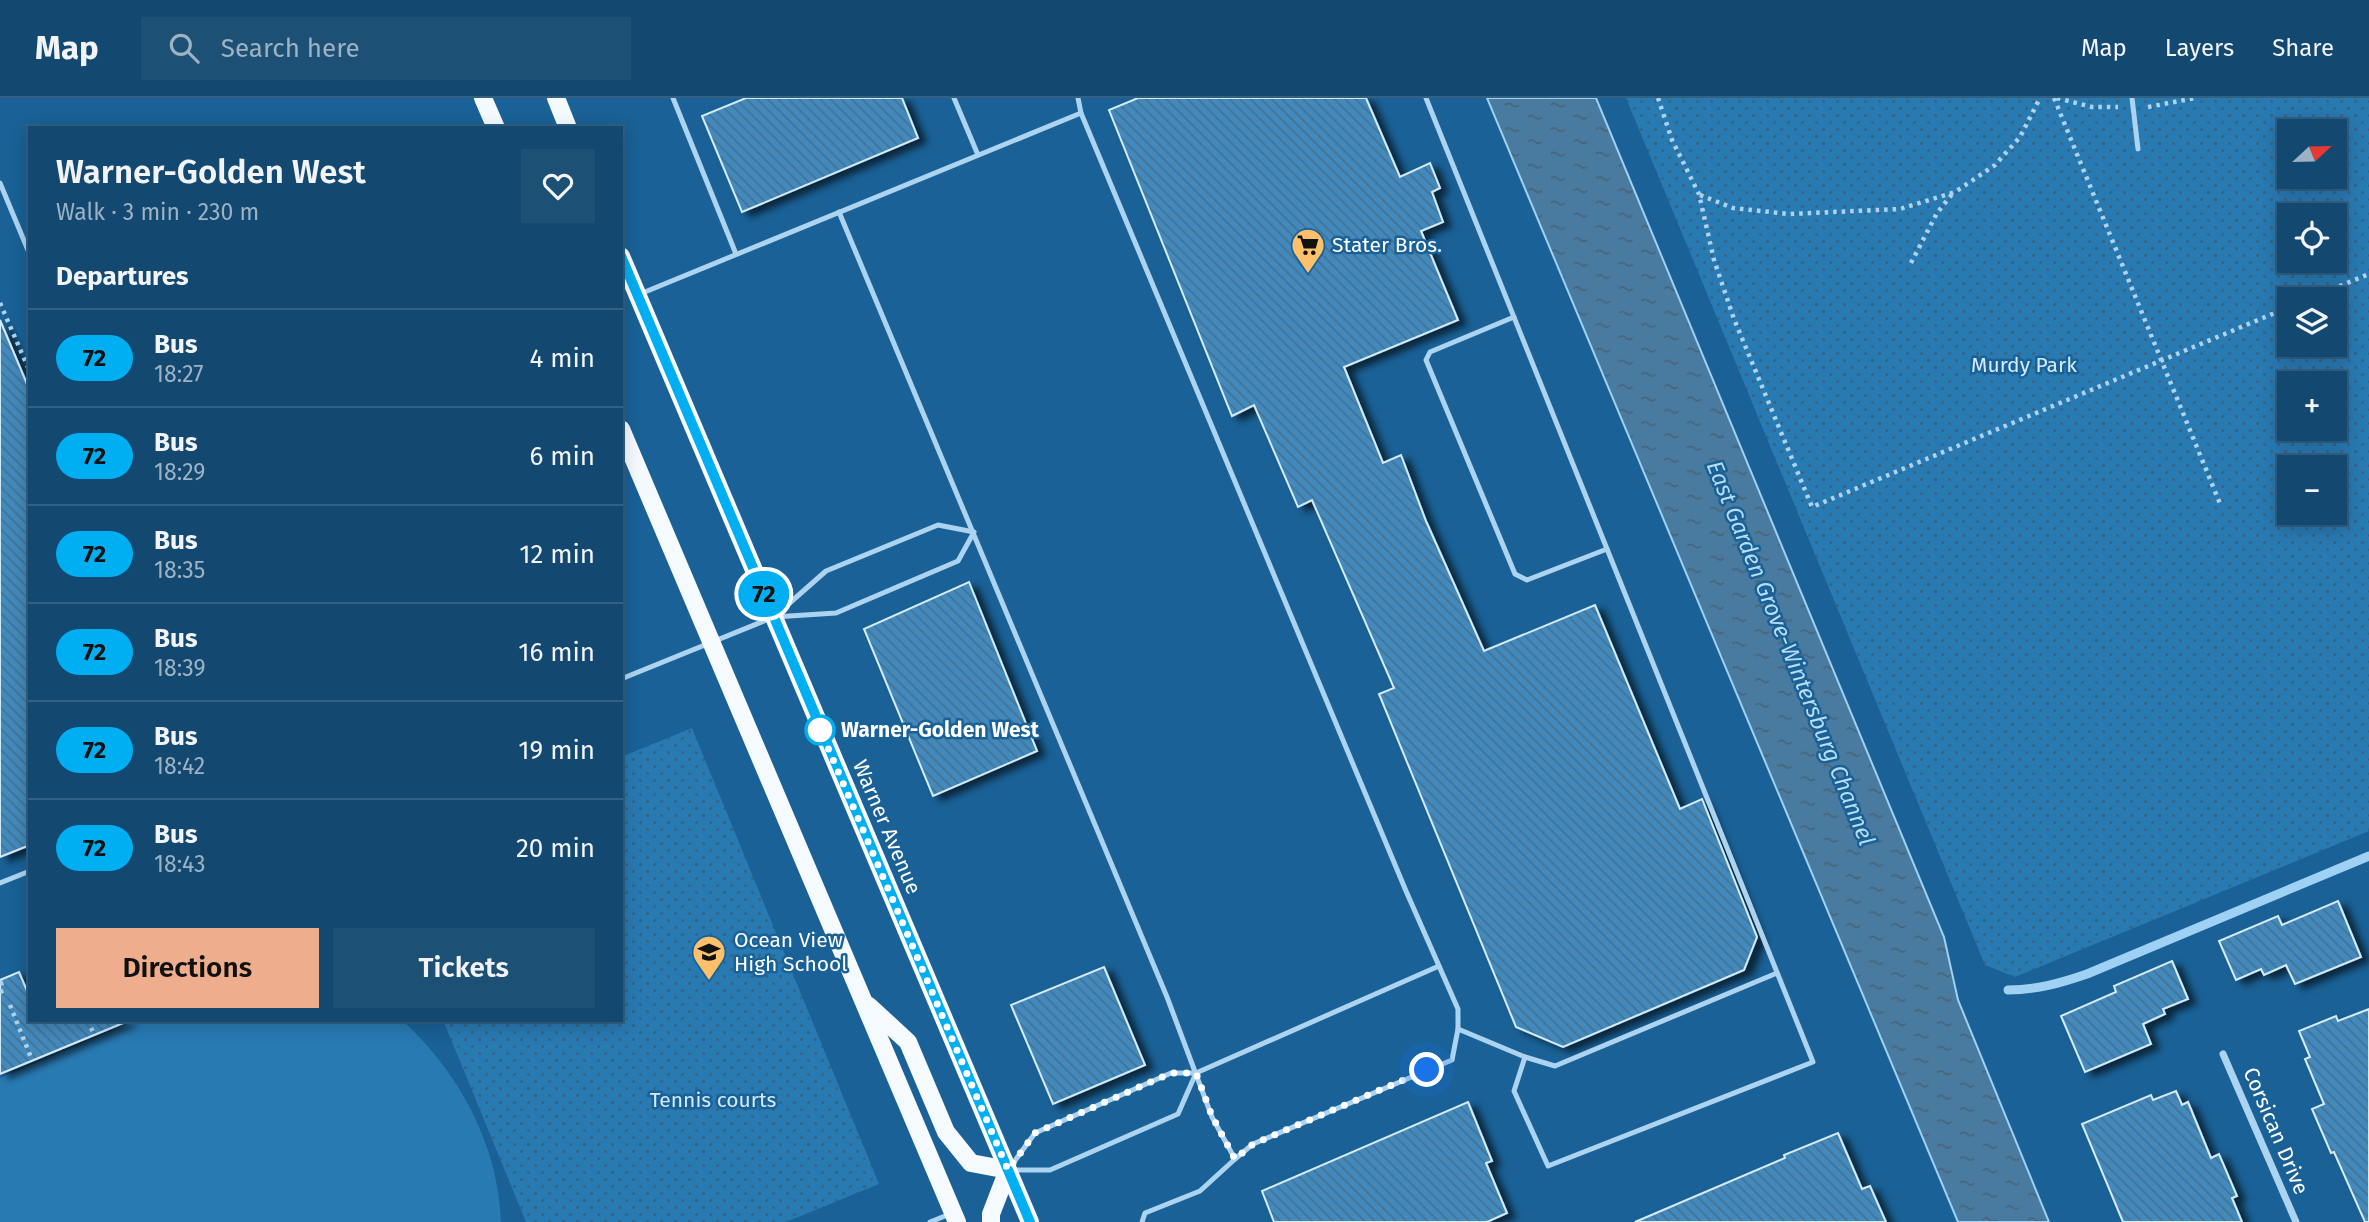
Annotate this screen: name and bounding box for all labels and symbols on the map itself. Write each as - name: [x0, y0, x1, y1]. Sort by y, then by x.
- north arrow: [2277, 119, 2347, 189]
- supermarket icon: Stater Bros.: [1289, 226, 1327, 275]
- place label: Stater Bros.: [1332, 232, 1442, 258]
- park label: Murdy Park: [1971, 352, 2077, 378]
- water label: East Garden Grove-Wintersburg Channel: [1701, 456, 1881, 850]
- line badge: 72: [732, 571, 796, 617]
- marker: Warner-Golden West: [805, 715, 835, 745]
- place label: Warner-Golden West: [841, 717, 1040, 743]
- street label: Warner Avenue: [847, 756, 927, 898]
- place label: Ocean View High School: [734, 927, 847, 977]
- school or university icon: Ocean View High School: [690, 933, 728, 982]
- your location: [1409, 1052, 1444, 1087]
- street label: Corsican Drive: [2238, 1064, 2314, 1198]
- park label: Tennis courts: [650, 1087, 777, 1113]

